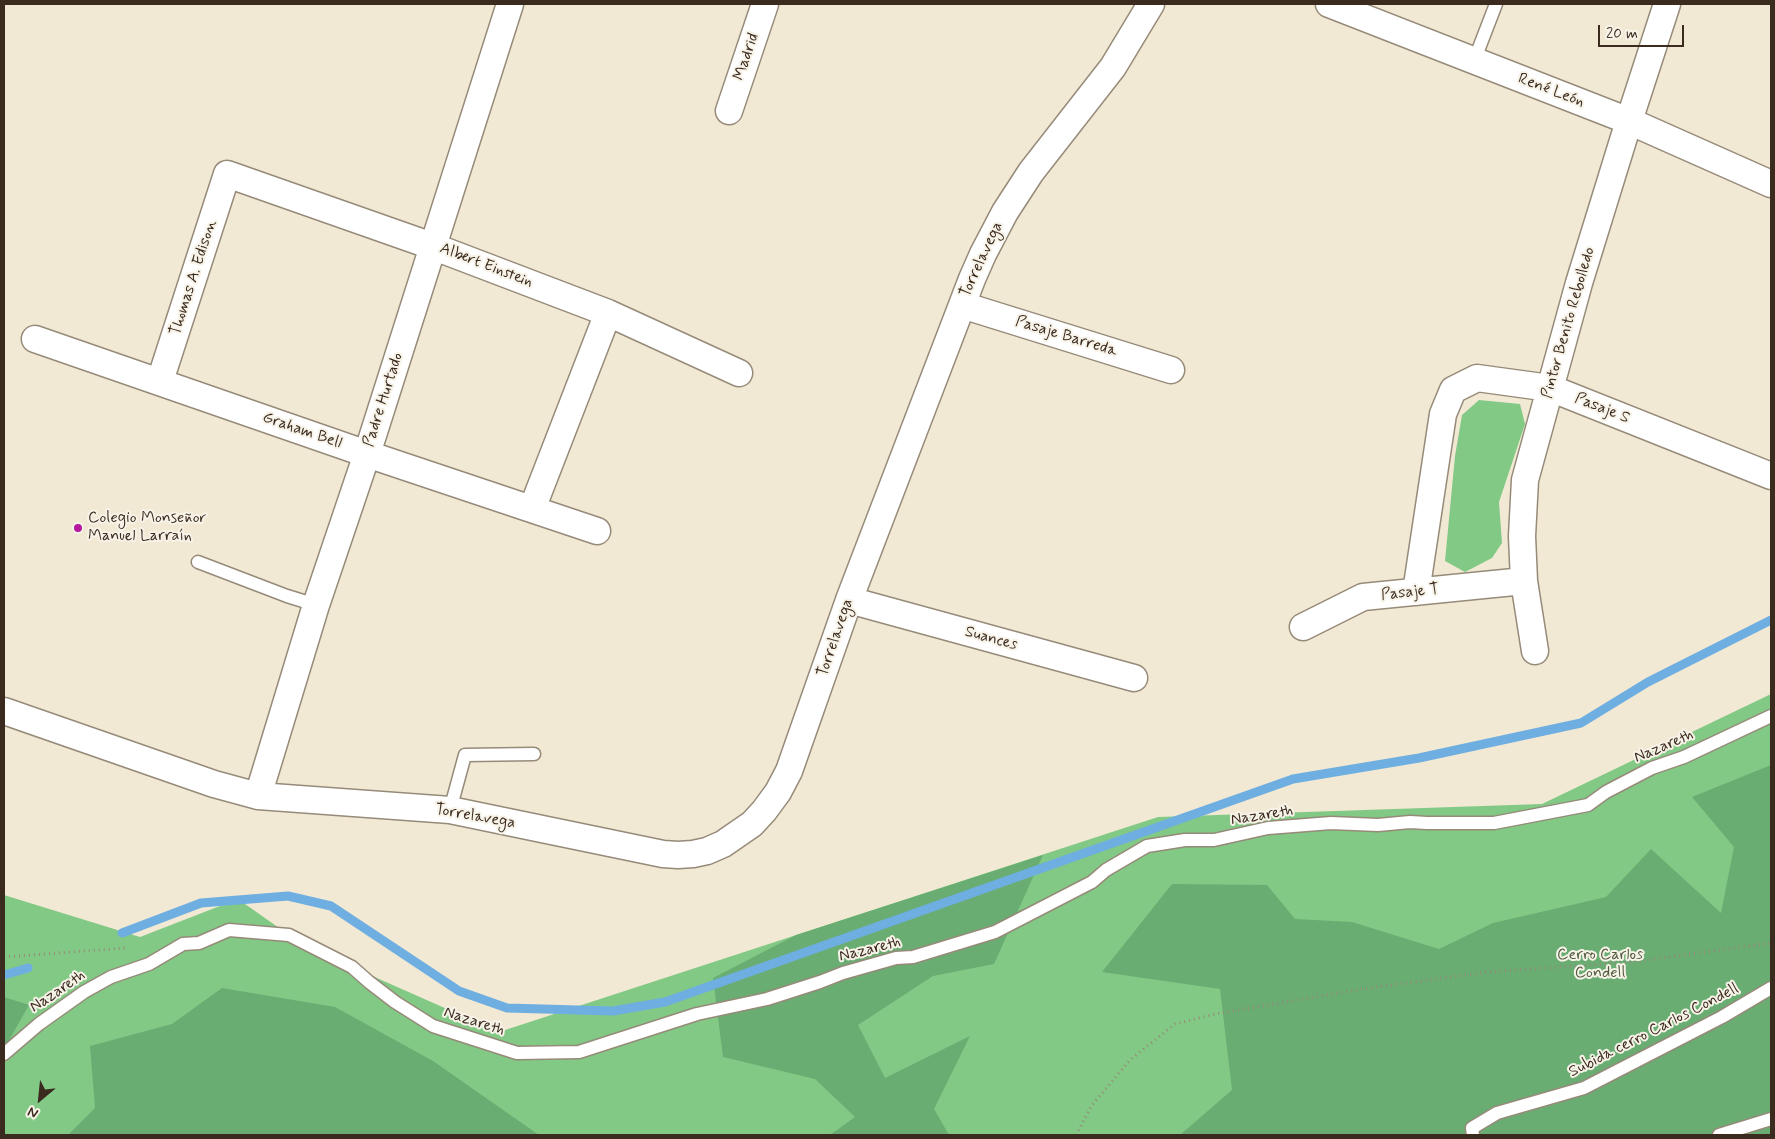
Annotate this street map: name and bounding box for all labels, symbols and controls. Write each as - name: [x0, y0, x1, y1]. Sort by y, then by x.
- scale bar: [1600, 15, 1686, 47]
- text: 20 m: [1606, 24, 1638, 44]
- street label: Madrid: [730, 31, 764, 83]
- street label: René León: [1515, 70, 1587, 112]
- street label: Thomas A. Edison: [166, 218, 222, 338]
- street label: Torrelavega: [956, 219, 1008, 301]
- street label: Albert Einstein: [437, 239, 535, 293]
- street label: Pintor Benito Rebolledo: [1538, 245, 1600, 401]
- street label: Pasaje Barreda: [1013, 312, 1119, 362]
- street label: Padre Hurtado: [360, 351, 408, 449]
- street label: Pasaje S: [1572, 389, 1632, 429]
- street label: Graham Bell: [260, 408, 344, 454]
- place label: Colegio Monseñor Manuel Larraín: [88, 509, 206, 547]
- marker: Colegio Monseñor Manuel Larraín: [72, 522, 84, 534]
- street label: Pasaje T: [1380, 580, 1440, 606]
- street label: Torrelavega: [814, 597, 858, 679]
- street label: Suances: [963, 623, 1019, 655]
- street label: Nazareth: [1631, 726, 1697, 768]
- street label: Torrelavega: [433, 801, 517, 833]
- street label: Nazareth: [1229, 802, 1295, 830]
- street label: Nazareth: [837, 933, 903, 967]
- park label: Cerro Carlos Condell: [1557, 946, 1643, 984]
- street label: Nazareth: [27, 966, 89, 1018]
- street label: Subida cerro Carlos Condell: [1566, 980, 1742, 1082]
- street label: Nazareth: [441, 1003, 507, 1041]
- north arrow: [15, 1074, 65, 1124]
- text: N: [25, 1102, 41, 1122]

